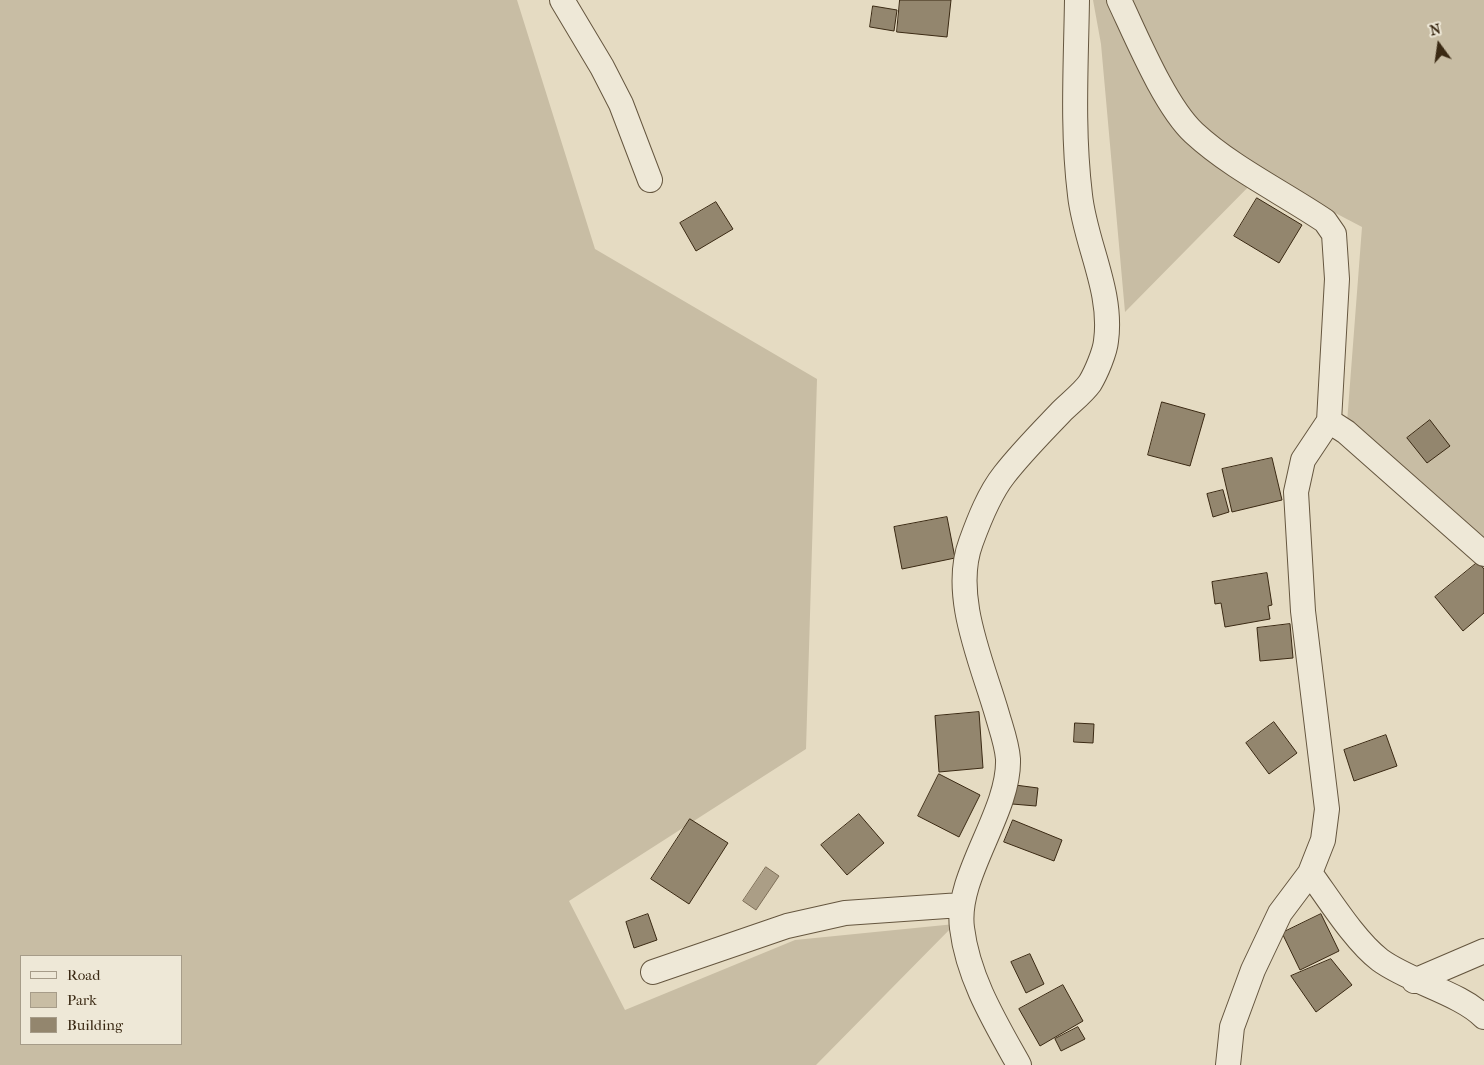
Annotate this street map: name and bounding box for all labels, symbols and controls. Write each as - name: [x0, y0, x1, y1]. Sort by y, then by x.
- north arrow: [1414, 20, 1464, 70]
- text: N: [1428, 20, 1442, 39]
- legend: [20, 955, 182, 1045]
- text: Road: [67, 966, 100, 984]
- text: Park: [67, 991, 97, 1009]
- text: Building: [67, 1016, 123, 1034]

